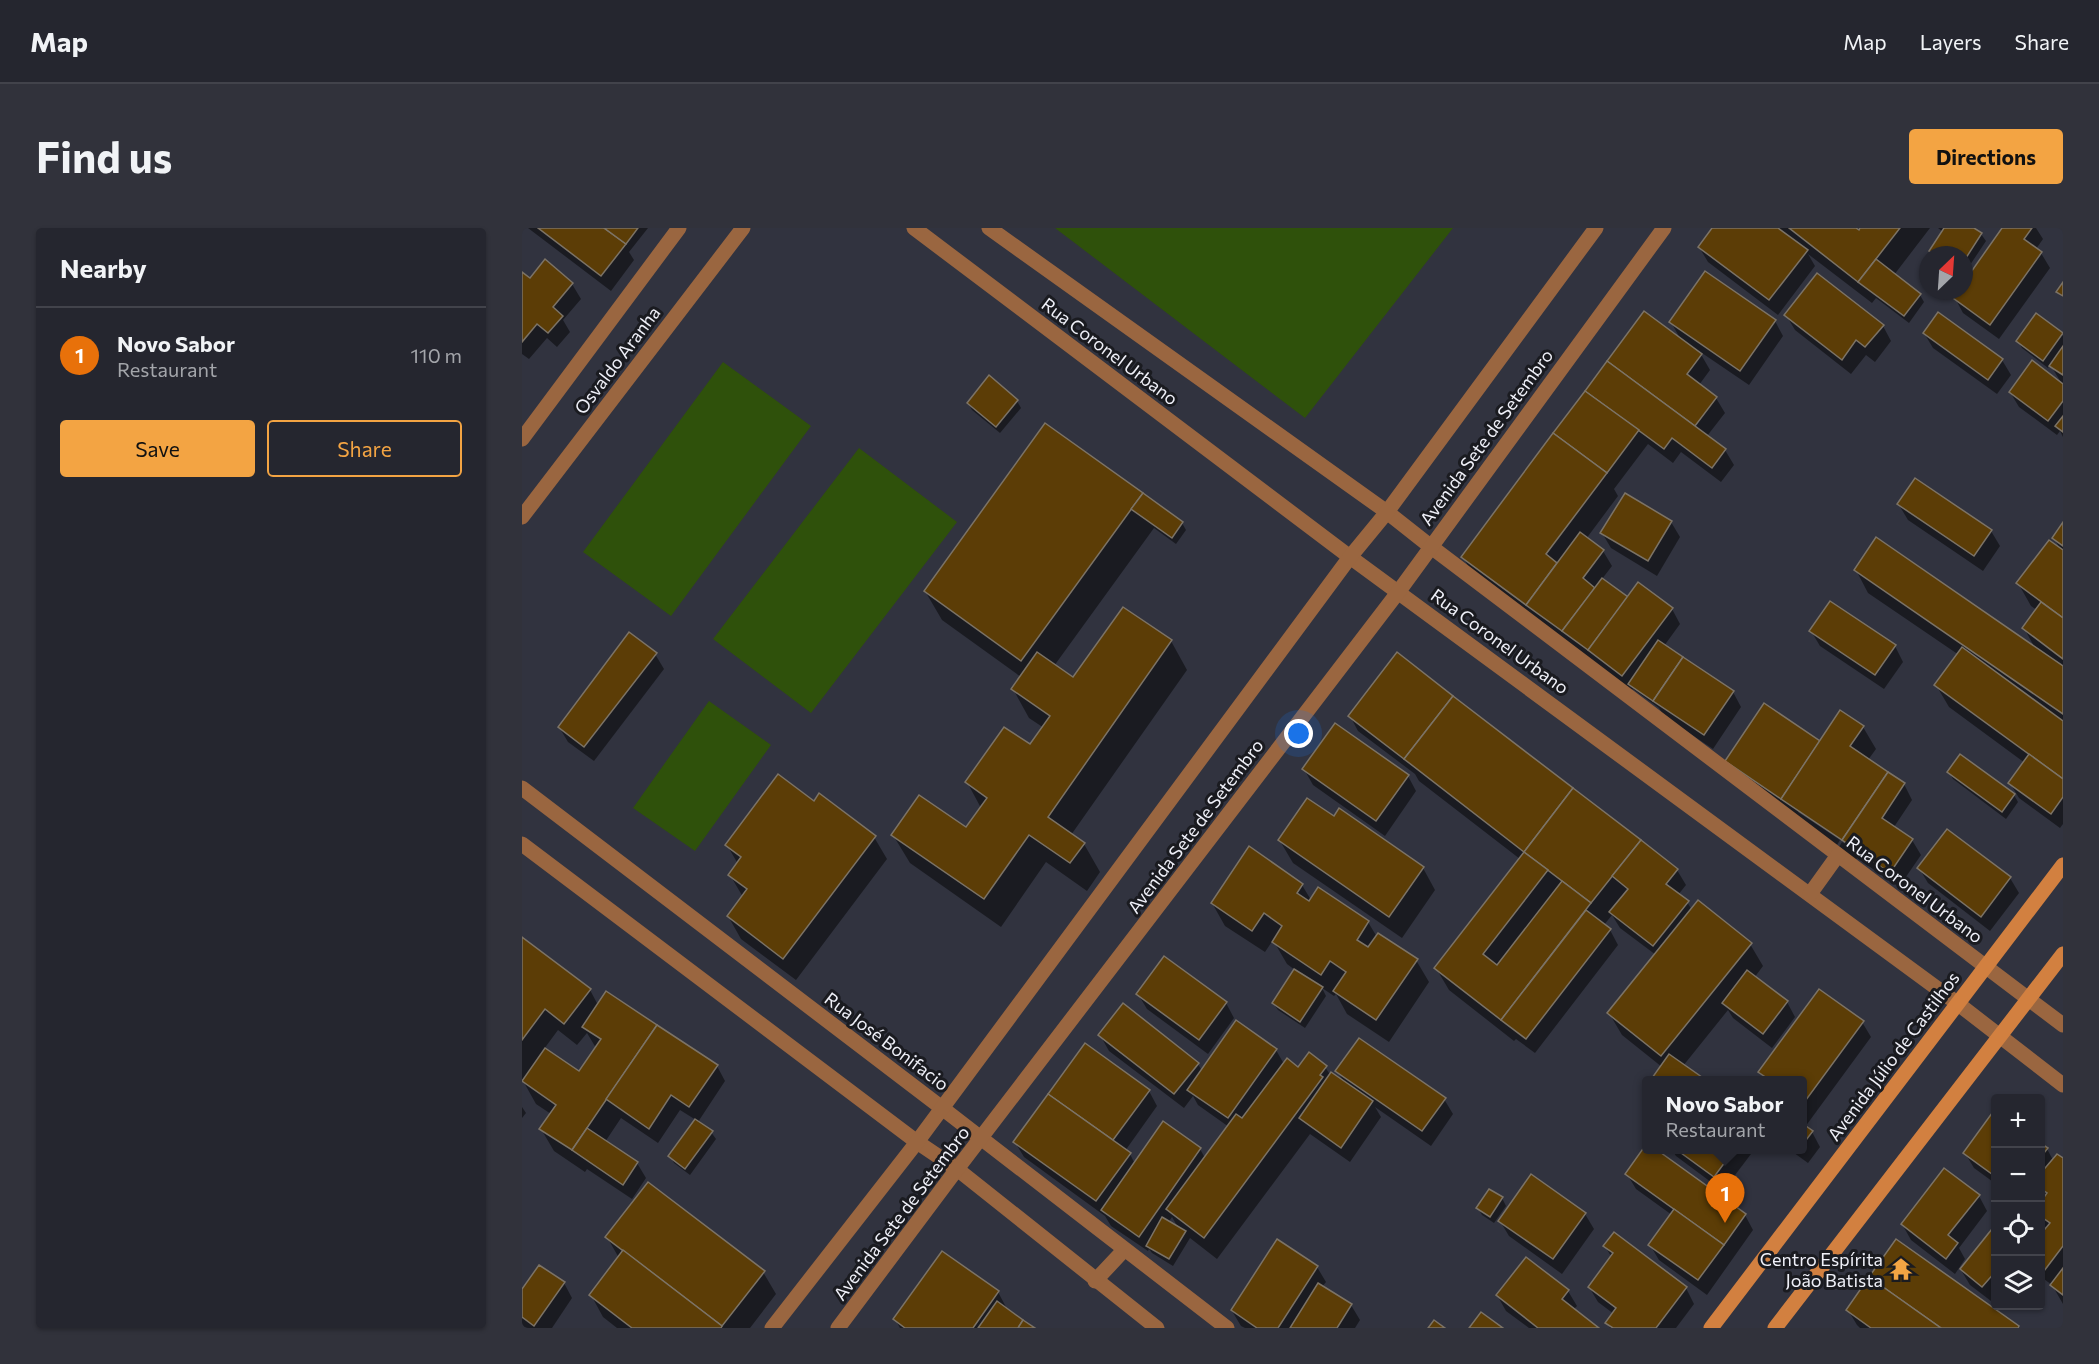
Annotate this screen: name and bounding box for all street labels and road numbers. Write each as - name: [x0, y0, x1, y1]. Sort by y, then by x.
- street label: Rua Coronel Urbano: [1038, 293, 1182, 409]
- street label: Osvaldo Aranha: [569, 302, 665, 418]
- street label: Avenida Sete de Setembro: [1415, 345, 1557, 529]
- street label: Rua Coronel Urbano: [1427, 584, 1573, 698]
- street label: Avenida Sete de Setembro: [1122, 735, 1268, 917]
- street label: Rua Coronel Urbano: [1843, 831, 1987, 947]
- street label: Avenida Júlio de Castilhos: [1822, 967, 1964, 1145]
- street label: Rua José Bonifacio: [821, 987, 953, 1095]
- street label: Avenida Sete de Setembro: [828, 1122, 974, 1304]

